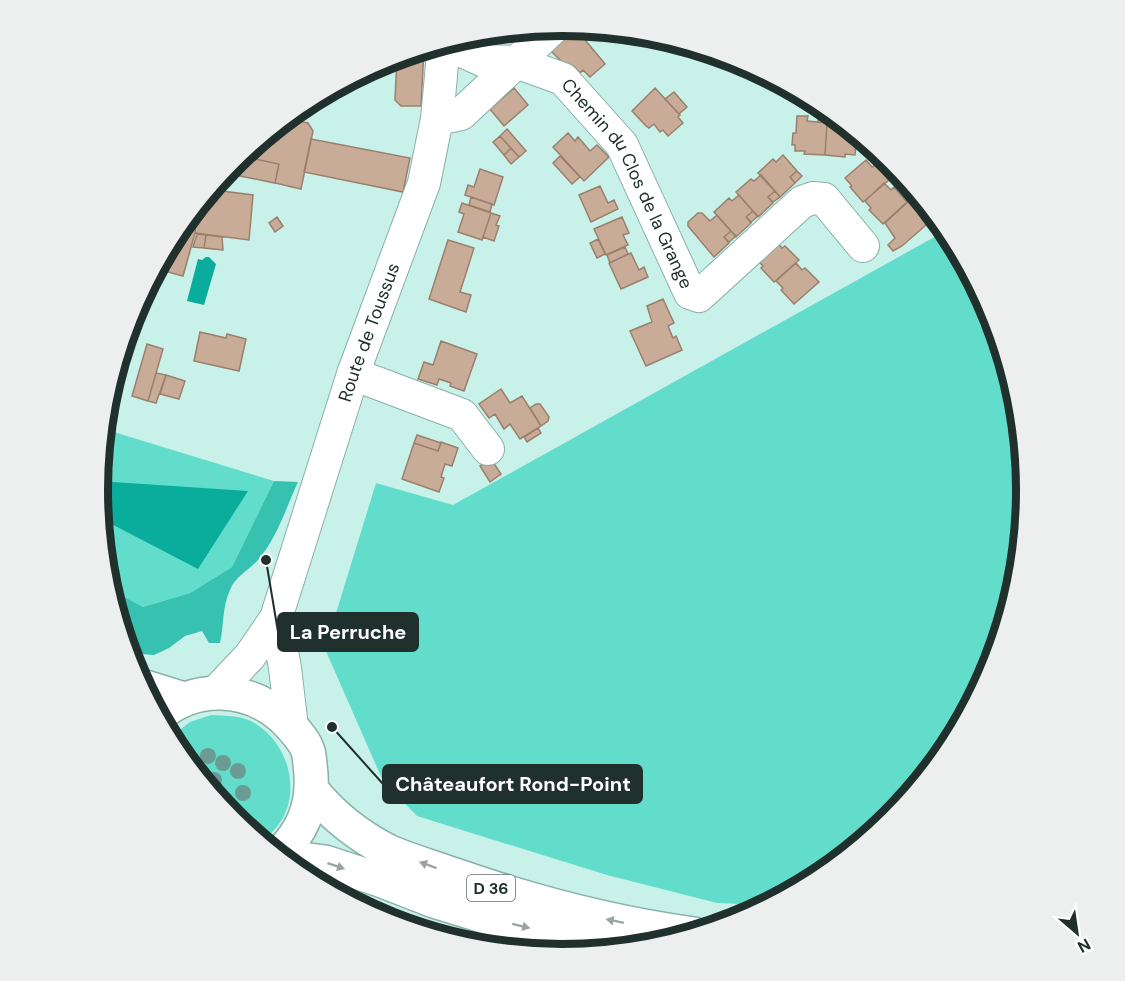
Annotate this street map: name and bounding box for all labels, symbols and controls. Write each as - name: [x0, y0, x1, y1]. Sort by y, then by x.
- street label: Chemin du Clos de la Grange: [556, 73, 698, 292]
- street label: Route de Toussus: [333, 259, 405, 405]
- callout: La Perruche: [278, 613, 418, 651]
- text: La Perruche: [290, 619, 406, 645]
- callout: Châteaufort Rond-Point: [383, 765, 642, 803]
- text: Châteaufort Rond-Point: [395, 771, 631, 797]
- one-way arrow: [419, 860, 437, 870]
- one-way arrow: [327, 862, 345, 871]
- road number: D 36: [467, 875, 515, 901]
- north arrow: [1047, 903, 1107, 963]
- one-way arrow: [605, 916, 624, 925]
- one-way arrow: [512, 922, 530, 932]
- text: N: [1074, 934, 1094, 958]

